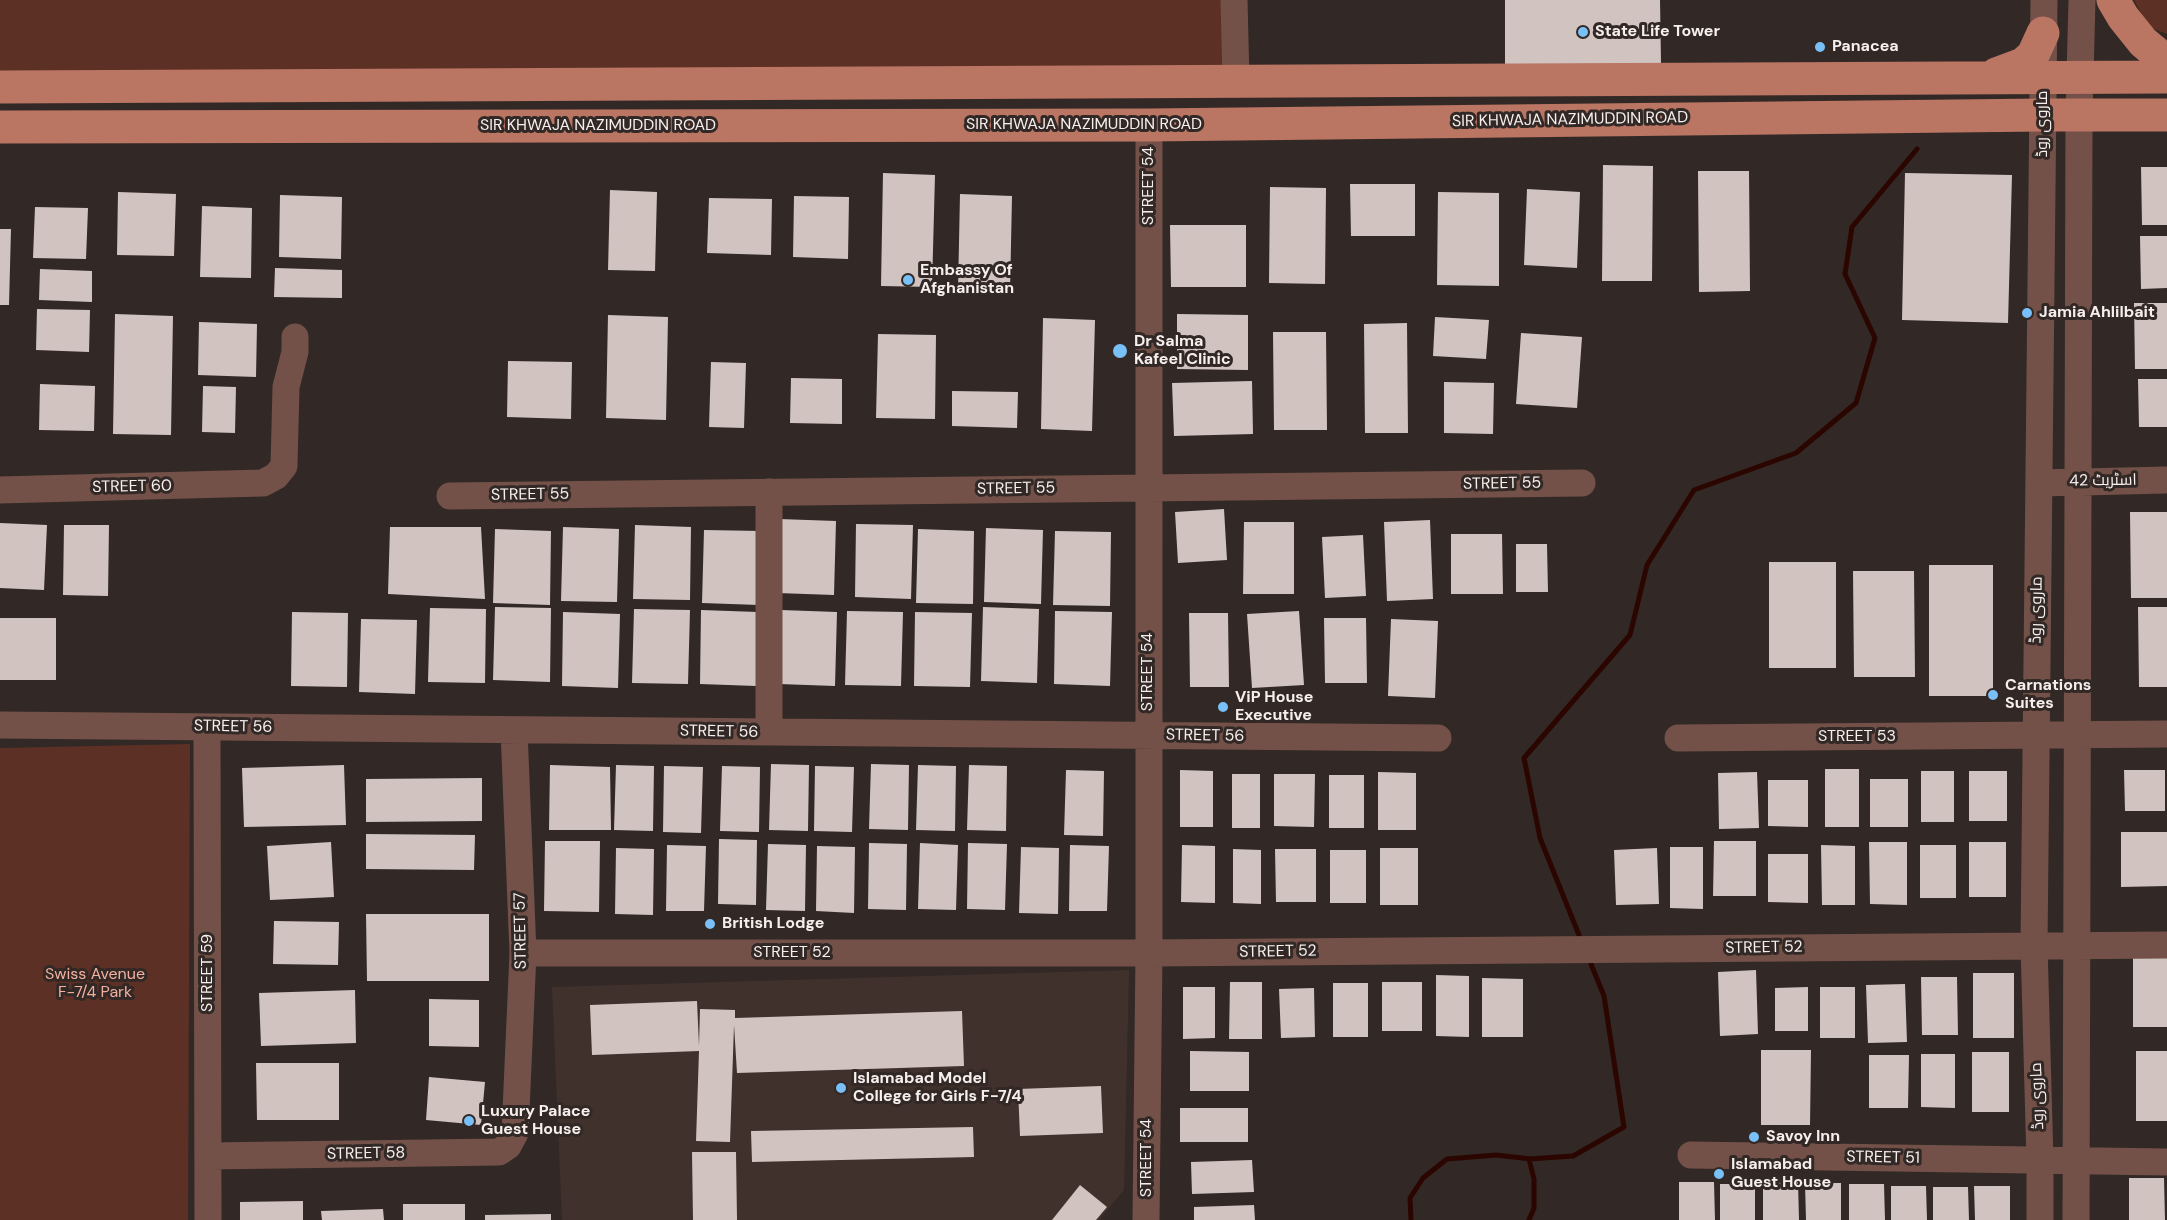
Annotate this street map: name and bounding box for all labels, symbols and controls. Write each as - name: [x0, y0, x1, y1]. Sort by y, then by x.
- place label: State Life Tower: [1595, 22, 1720, 42]
- marker: State Life Tower: [1576, 25, 1590, 39]
- place label: Panacea: [1832, 37, 1899, 57]
- marker: Panacea: [1813, 40, 1827, 54]
- street label: ماروی روڈ: [2033, 90, 2053, 158]
- street label: SIR KHWAJA NAZIMUDDIN ROAD: [1452, 108, 1688, 132]
- street label: SIR KHWAJA NAZIMUDDIN ROAD: [966, 115, 1202, 135]
- street label: SIR KHWAJA NAZIMUDDIN ROAD: [480, 116, 716, 136]
- street label: STREET 54: [1139, 147, 1159, 225]
- place label: Embassy Of Afghanistan: [920, 261, 1014, 299]
- marker: Embassy Of Afghanistan: [901, 273, 915, 287]
- place label: Jamia Ahlilbait: [2039, 303, 2155, 323]
- marker: Jamia Ahlilbait: [2020, 306, 2034, 320]
- place label: Dr Salma Kafeel Clinic: [1134, 332, 1231, 370]
- marker: Dr Salma Kafeel Clinic: [1111, 342, 1129, 360]
- street label: اسٹریٹ 42: [2069, 471, 2137, 491]
- street label: STREET 55: [1463, 474, 1541, 494]
- street label: STREET 60: [92, 477, 172, 497]
- street label: STREET 55: [977, 479, 1055, 499]
- street label: STREET 55: [491, 485, 569, 505]
- street label: ماروی روڈ: [2027, 576, 2047, 644]
- street label: STREET 54: [1138, 633, 1158, 711]
- place label: Carnations Suites: [2005, 676, 2091, 714]
- place label: ViP House Executive: [1235, 688, 1313, 726]
- marker: Carnations Suites: [1986, 688, 2000, 702]
- marker: ViP House Executive: [1216, 700, 1230, 714]
- street label: STREET 56: [194, 717, 272, 737]
- street label: STREET 56: [680, 722, 758, 742]
- street label: STREET 56: [1166, 726, 1244, 746]
- street label: STREET 53: [1818, 727, 1896, 747]
- street label: STREET 57: [511, 892, 531, 970]
- place label: British Lodge: [722, 914, 824, 934]
- marker: British Lodge: [703, 917, 717, 931]
- street label: STREET 59: [198, 934, 218, 1012]
- street label: STREET 52: [1725, 938, 1803, 958]
- street label: STREET 52: [1239, 942, 1317, 962]
- street label: STREET 52: [753, 943, 831, 963]
- park label: Swiss Avenue F-7/4 Park: [45, 965, 145, 1003]
- street label: ماروی روڈ: [2027, 1062, 2049, 1130]
- place label: Islamabad Model College for Girls F-7/4: [853, 1069, 1022, 1107]
- marker: Islamabad Model College for Girls F-7/4: [834, 1081, 848, 1095]
- place label: Luxury Palace Guest House: [481, 1102, 590, 1140]
- marker: Luxury Palace Guest House: [462, 1114, 476, 1128]
- street label: STREET 54: [1137, 1119, 1157, 1197]
- place label: Savoy Inn: [1766, 1127, 1840, 1147]
- marker: Savoy Inn: [1747, 1130, 1761, 1144]
- street label: STREET 58: [327, 1144, 405, 1164]
- street label: STREET 51: [1846, 1148, 1920, 1168]
- place label: Islamabad Guest House: [1731, 1155, 1831, 1193]
- marker: Islamabad Guest House: [1712, 1167, 1726, 1181]

